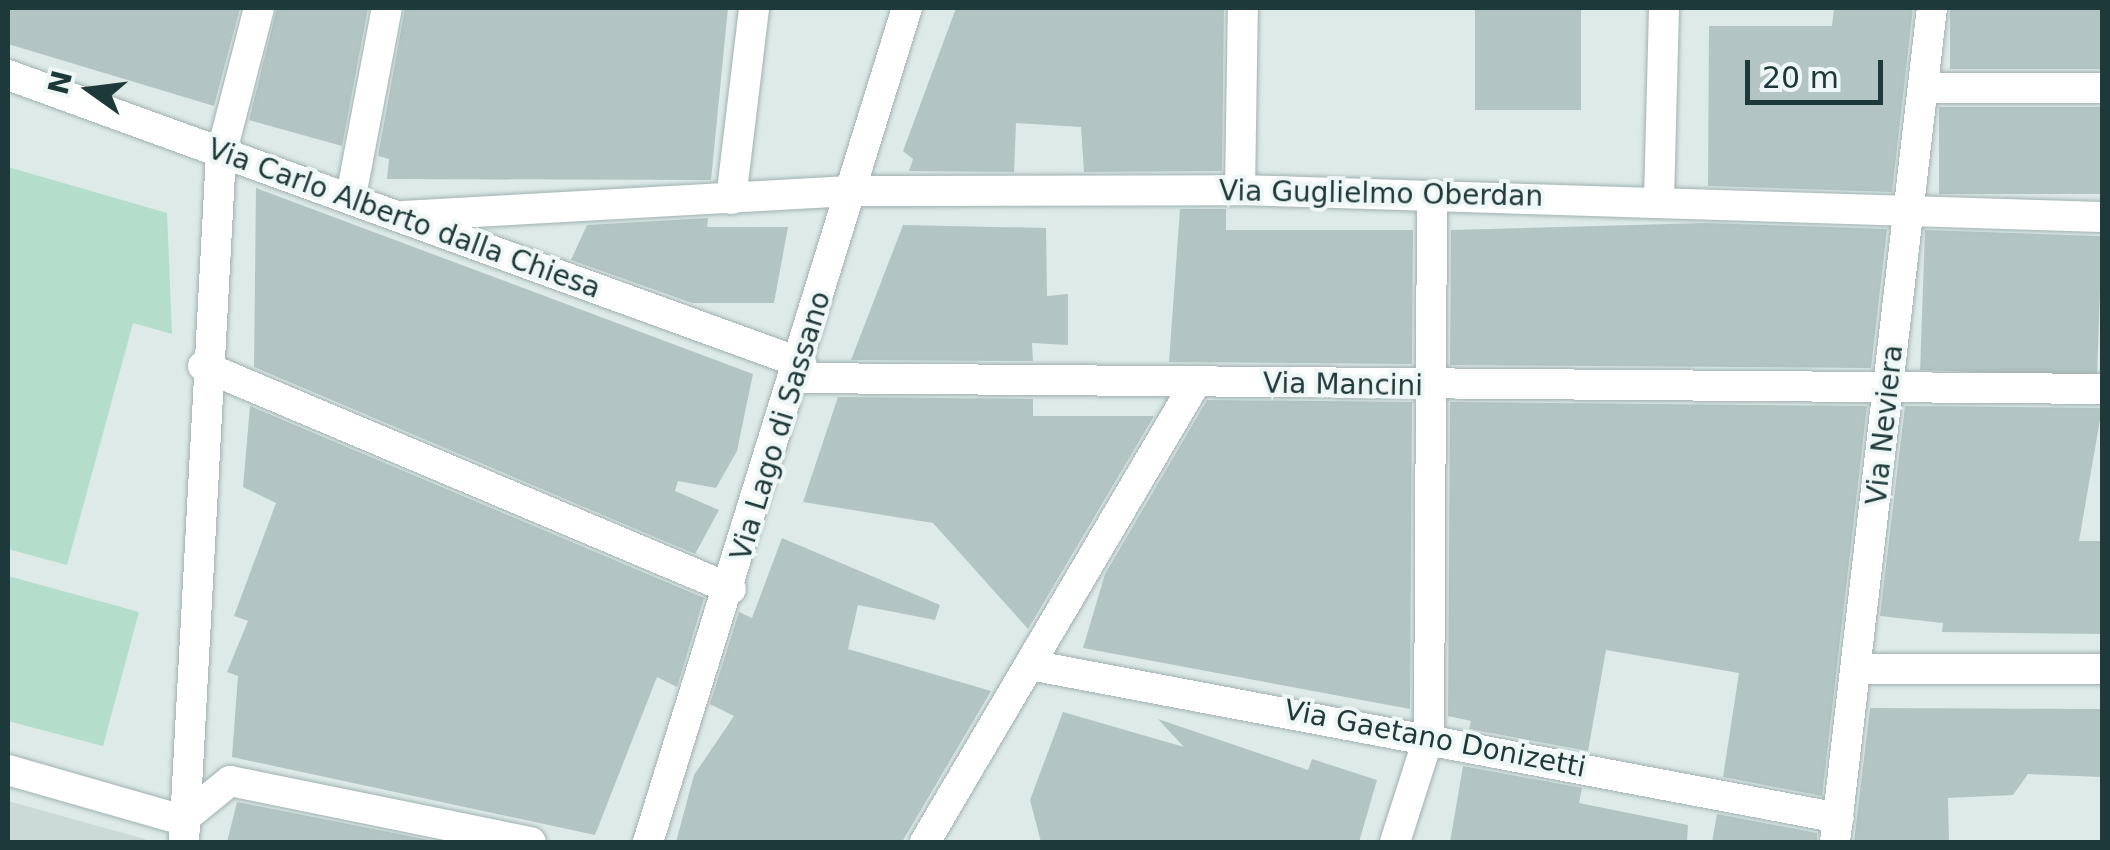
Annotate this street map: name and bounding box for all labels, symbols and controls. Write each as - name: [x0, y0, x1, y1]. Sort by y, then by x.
- north arrow: [40, 40, 140, 140]
- scale bar: [1750, 40, 1888, 102]
- text: 20 m: [1762, 60, 1839, 95]
- text: N: [42, 67, 79, 98]
- street label: Via Carlo Alberto dalla Chiesa: [203, 132, 605, 306]
- street label: Via Guglielmo Oberdan: [1219, 174, 1543, 214]
- street label: Via Lago di Sassano: [724, 287, 838, 565]
- street label: Via Neviera: [1860, 343, 1910, 507]
- street label: Via Mancini: [1263, 367, 1423, 403]
- street label: Via Gaetano Donizetti: [1281, 693, 1589, 785]

